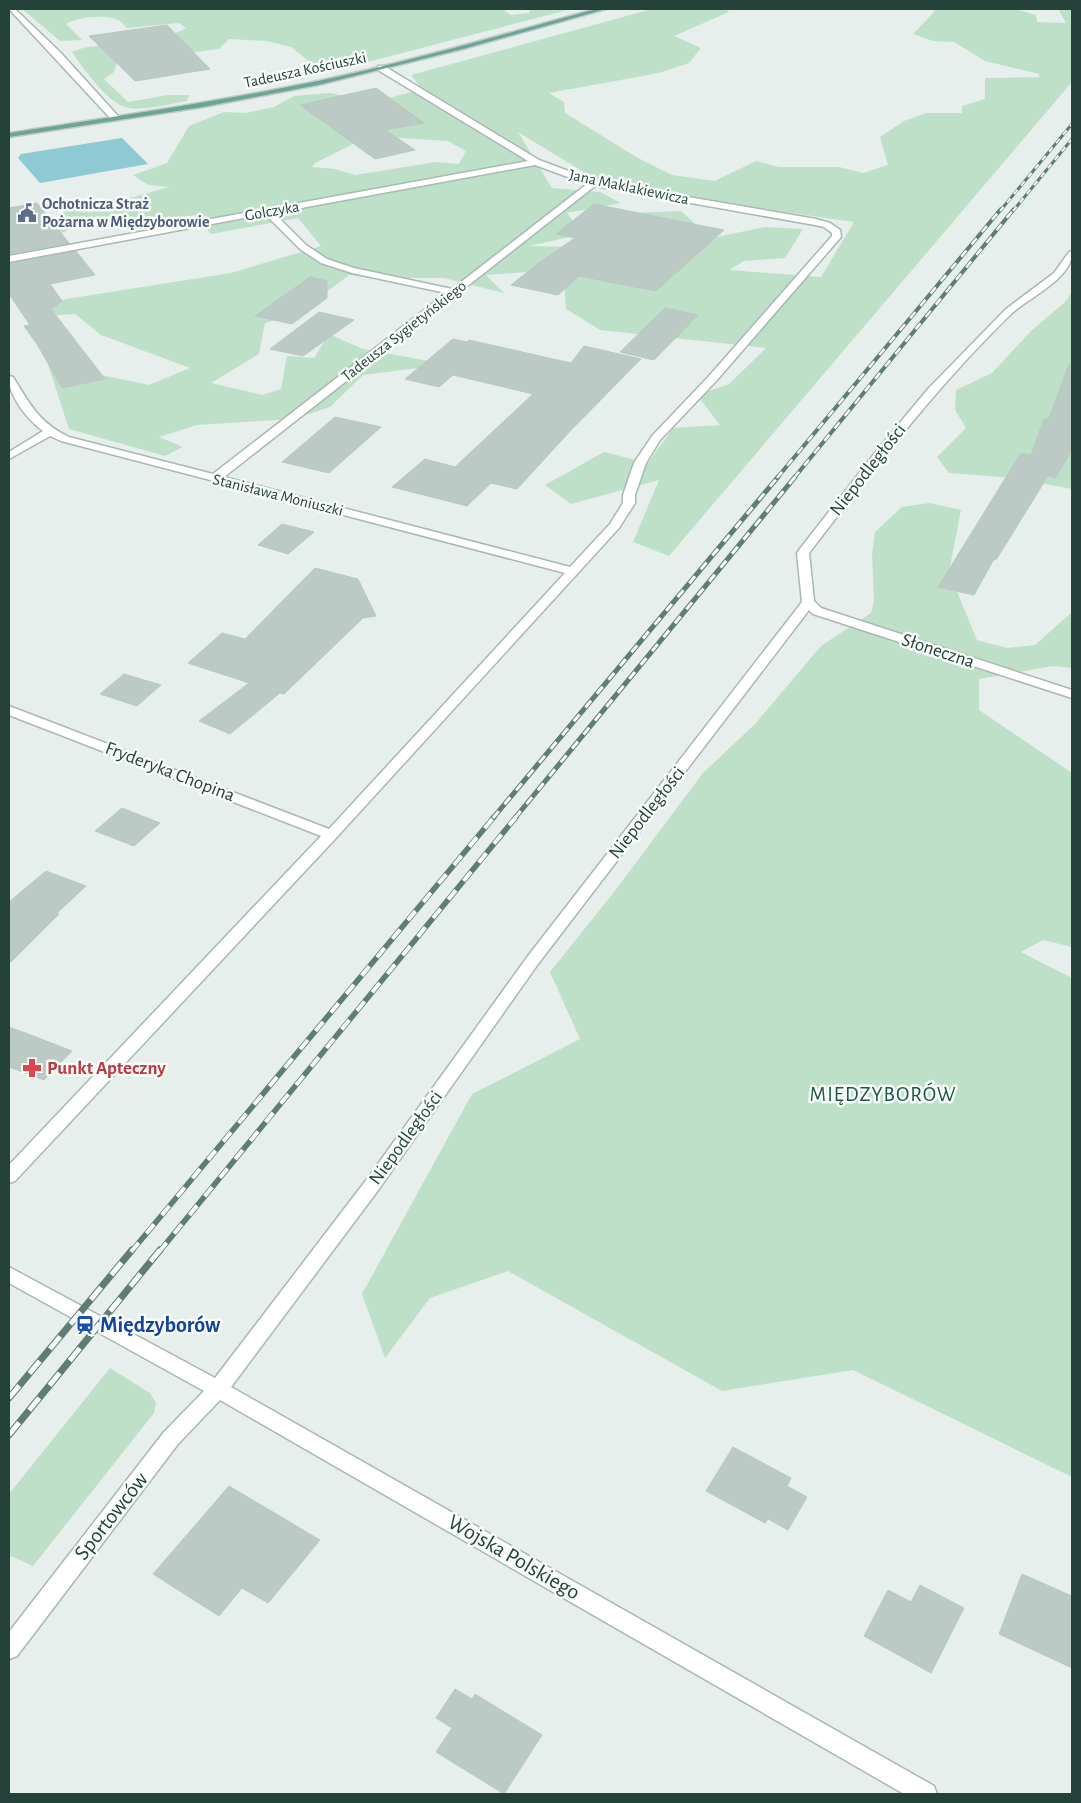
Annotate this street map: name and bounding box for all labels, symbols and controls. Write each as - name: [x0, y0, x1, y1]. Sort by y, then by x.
- street label: Tadeusza Kościuszki: [242, 49, 368, 91]
- street label: Jana Maklakiewicza: [568, 166, 690, 208]
- place label: Ochotnicza Straż Pożarna w Międzyborowie: [42, 196, 210, 231]
- street label: Golczyka: [244, 198, 301, 225]
- public building icon: Ochotnicza Straż Pożarna w Międzyborowie: [16, 202, 38, 224]
- street label: Tadeusza Sygietyńskiego: [339, 277, 470, 385]
- street label: Niepodległości: [826, 420, 910, 520]
- street label: Stanisława Moniuszki: [211, 471, 345, 519]
- street label: Słoneczna: [899, 630, 977, 672]
- street label: Fryderyka Chopina: [103, 739, 238, 805]
- street label: Niepodległości: [605, 763, 689, 863]
- pharmacy icon: Punkt Apteczny: [21, 1057, 43, 1079]
- place label: Punkt Apteczny: [47, 1059, 166, 1078]
- district label: MIĘDZYBORÓW: [810, 1082, 956, 1105]
- street label: Niepodległości: [366, 1088, 446, 1188]
- station icon: Międzyborów: [74, 1314, 96, 1336]
- place label: Międzyborów: [100, 1314, 221, 1337]
- street label: Sportowców: [70, 1468, 152, 1564]
- street label: Wojska Polskiego: [444, 1510, 584, 1604]

